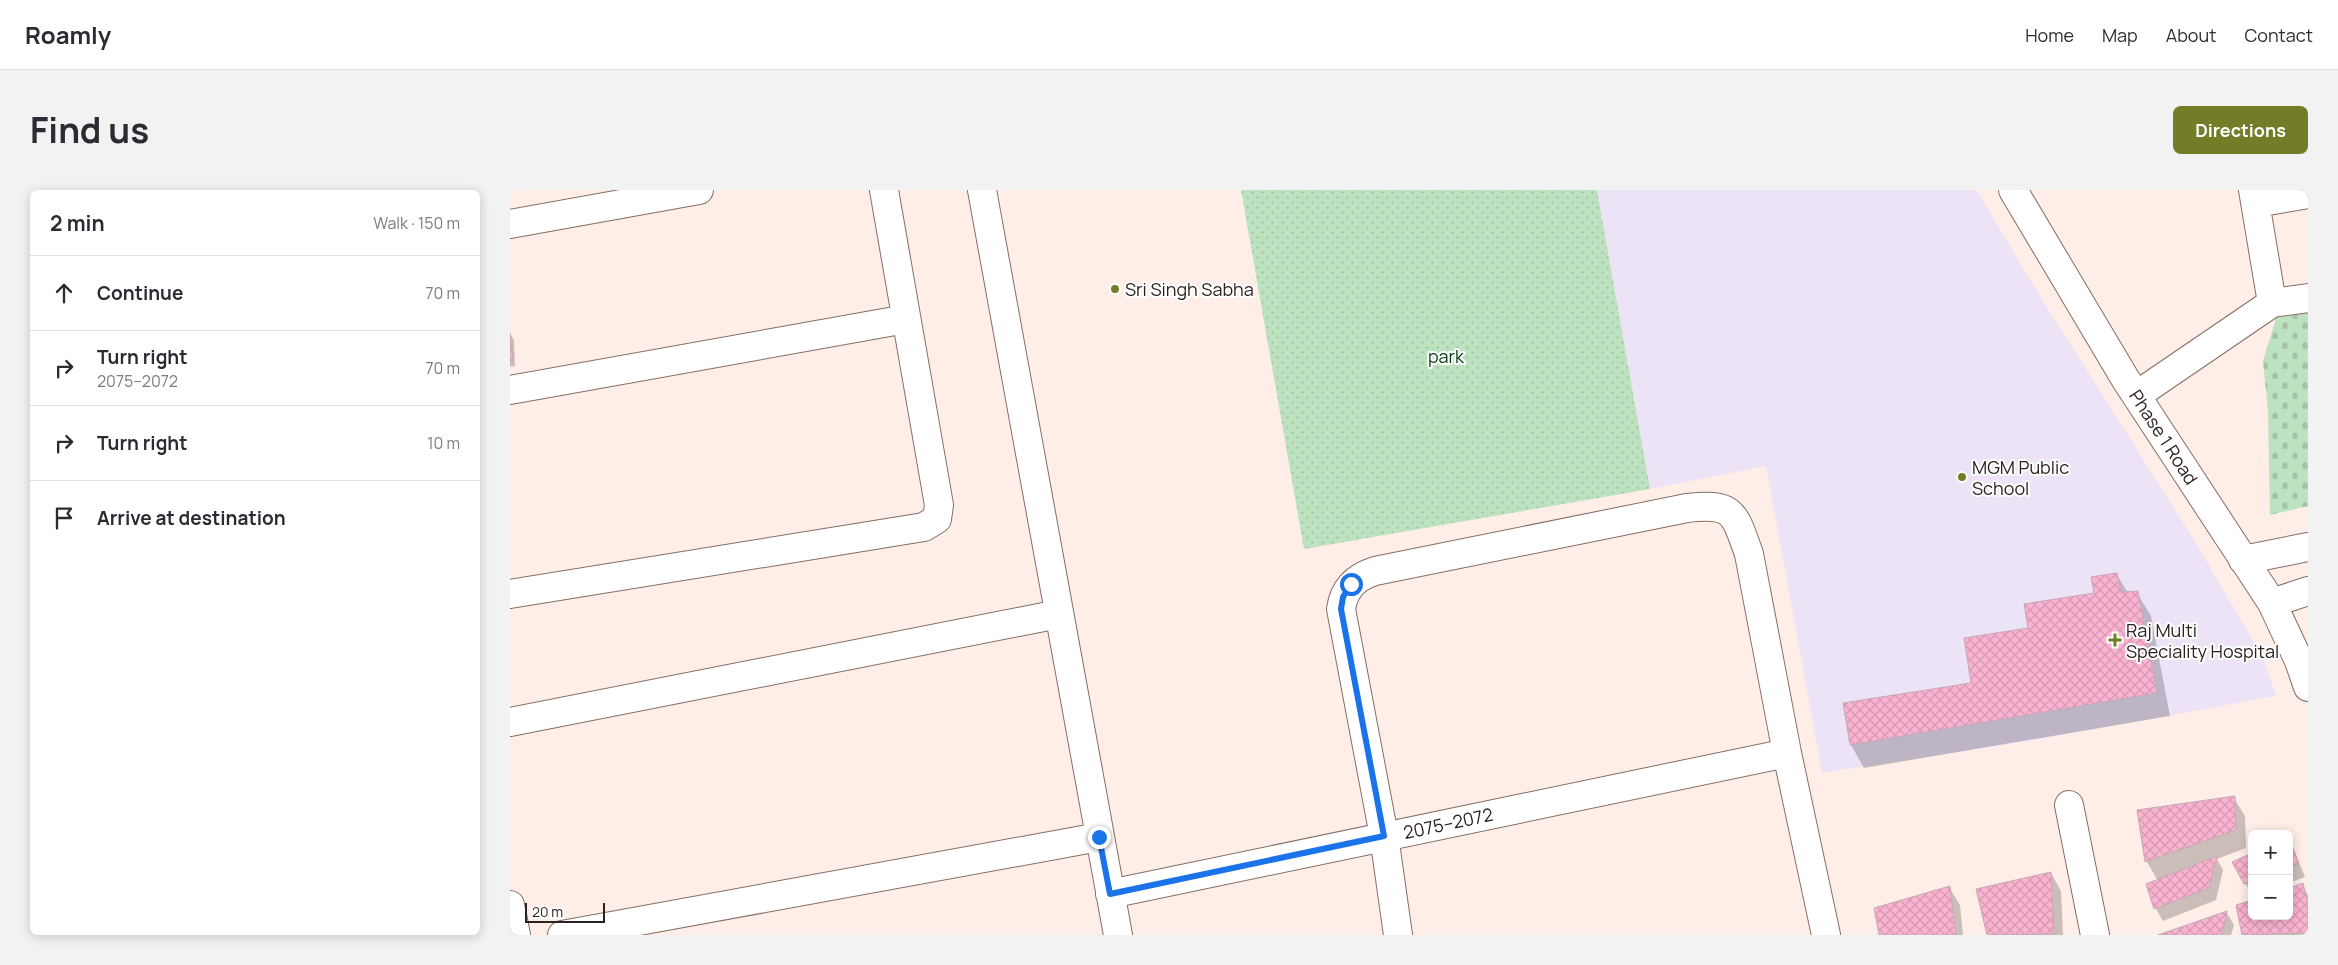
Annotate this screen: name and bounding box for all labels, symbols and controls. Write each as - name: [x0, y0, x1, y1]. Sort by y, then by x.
- text: Roamly: [25, 18, 111, 51]
- text: Home: [2025, 23, 2074, 47]
- text: Map: [2102, 23, 2138, 47]
- text: About: [2166, 23, 2216, 47]
- text: Contact: [2244, 23, 2313, 47]
- text: Find us: [30, 106, 149, 154]
- button: Directions: [2173, 106, 2308, 154]
- text: 2 min: [50, 209, 105, 237]
- text: Walk · 150 m: [373, 212, 460, 234]
- place label: Sri Singh Sabha: [1125, 277, 1254, 301]
- icon: ahead: [50, 279, 78, 307]
- text: Continue: [97, 280, 183, 306]
- text: 70 m: [425, 282, 460, 304]
- marker: Sri Singh Sabha: [1109, 283, 1121, 295]
- text: Turn right: [97, 344, 187, 370]
- park label: park: [1428, 344, 1465, 368]
- icon: right: [50, 354, 78, 382]
- text: 70 m: [425, 357, 460, 379]
- text: 2075--2072: [97, 370, 178, 392]
- street label: Phase 1 Road: [2124, 385, 2204, 489]
- icon: right: [50, 429, 78, 457]
- text: Turn right: [97, 430, 187, 456]
- text: 10 m: [427, 432, 460, 454]
- place label: MGM Public School: [1972, 455, 2069, 500]
- marker: MGM Public School: [1956, 471, 1968, 483]
- icon: arrive: [50, 504, 78, 532]
- text: Arrive at destination: [97, 505, 286, 531]
- route start: [1340, 573, 1363, 596]
- place label: Raj Multi Speciality Hospital: [2126, 618, 2279, 663]
- marker: Raj Multi Speciality Hospital: [2108, 633, 2122, 647]
- street label: 2075--2072: [1401, 802, 1495, 844]
- route end: [1088, 826, 1111, 849]
- map controls: [2248, 830, 2293, 920]
- button: +: [2248, 830, 2293, 875]
- button: −: [2248, 875, 2293, 920]
- scale bar: [525, 900, 605, 923]
- text: 20 m: [532, 902, 563, 921]

